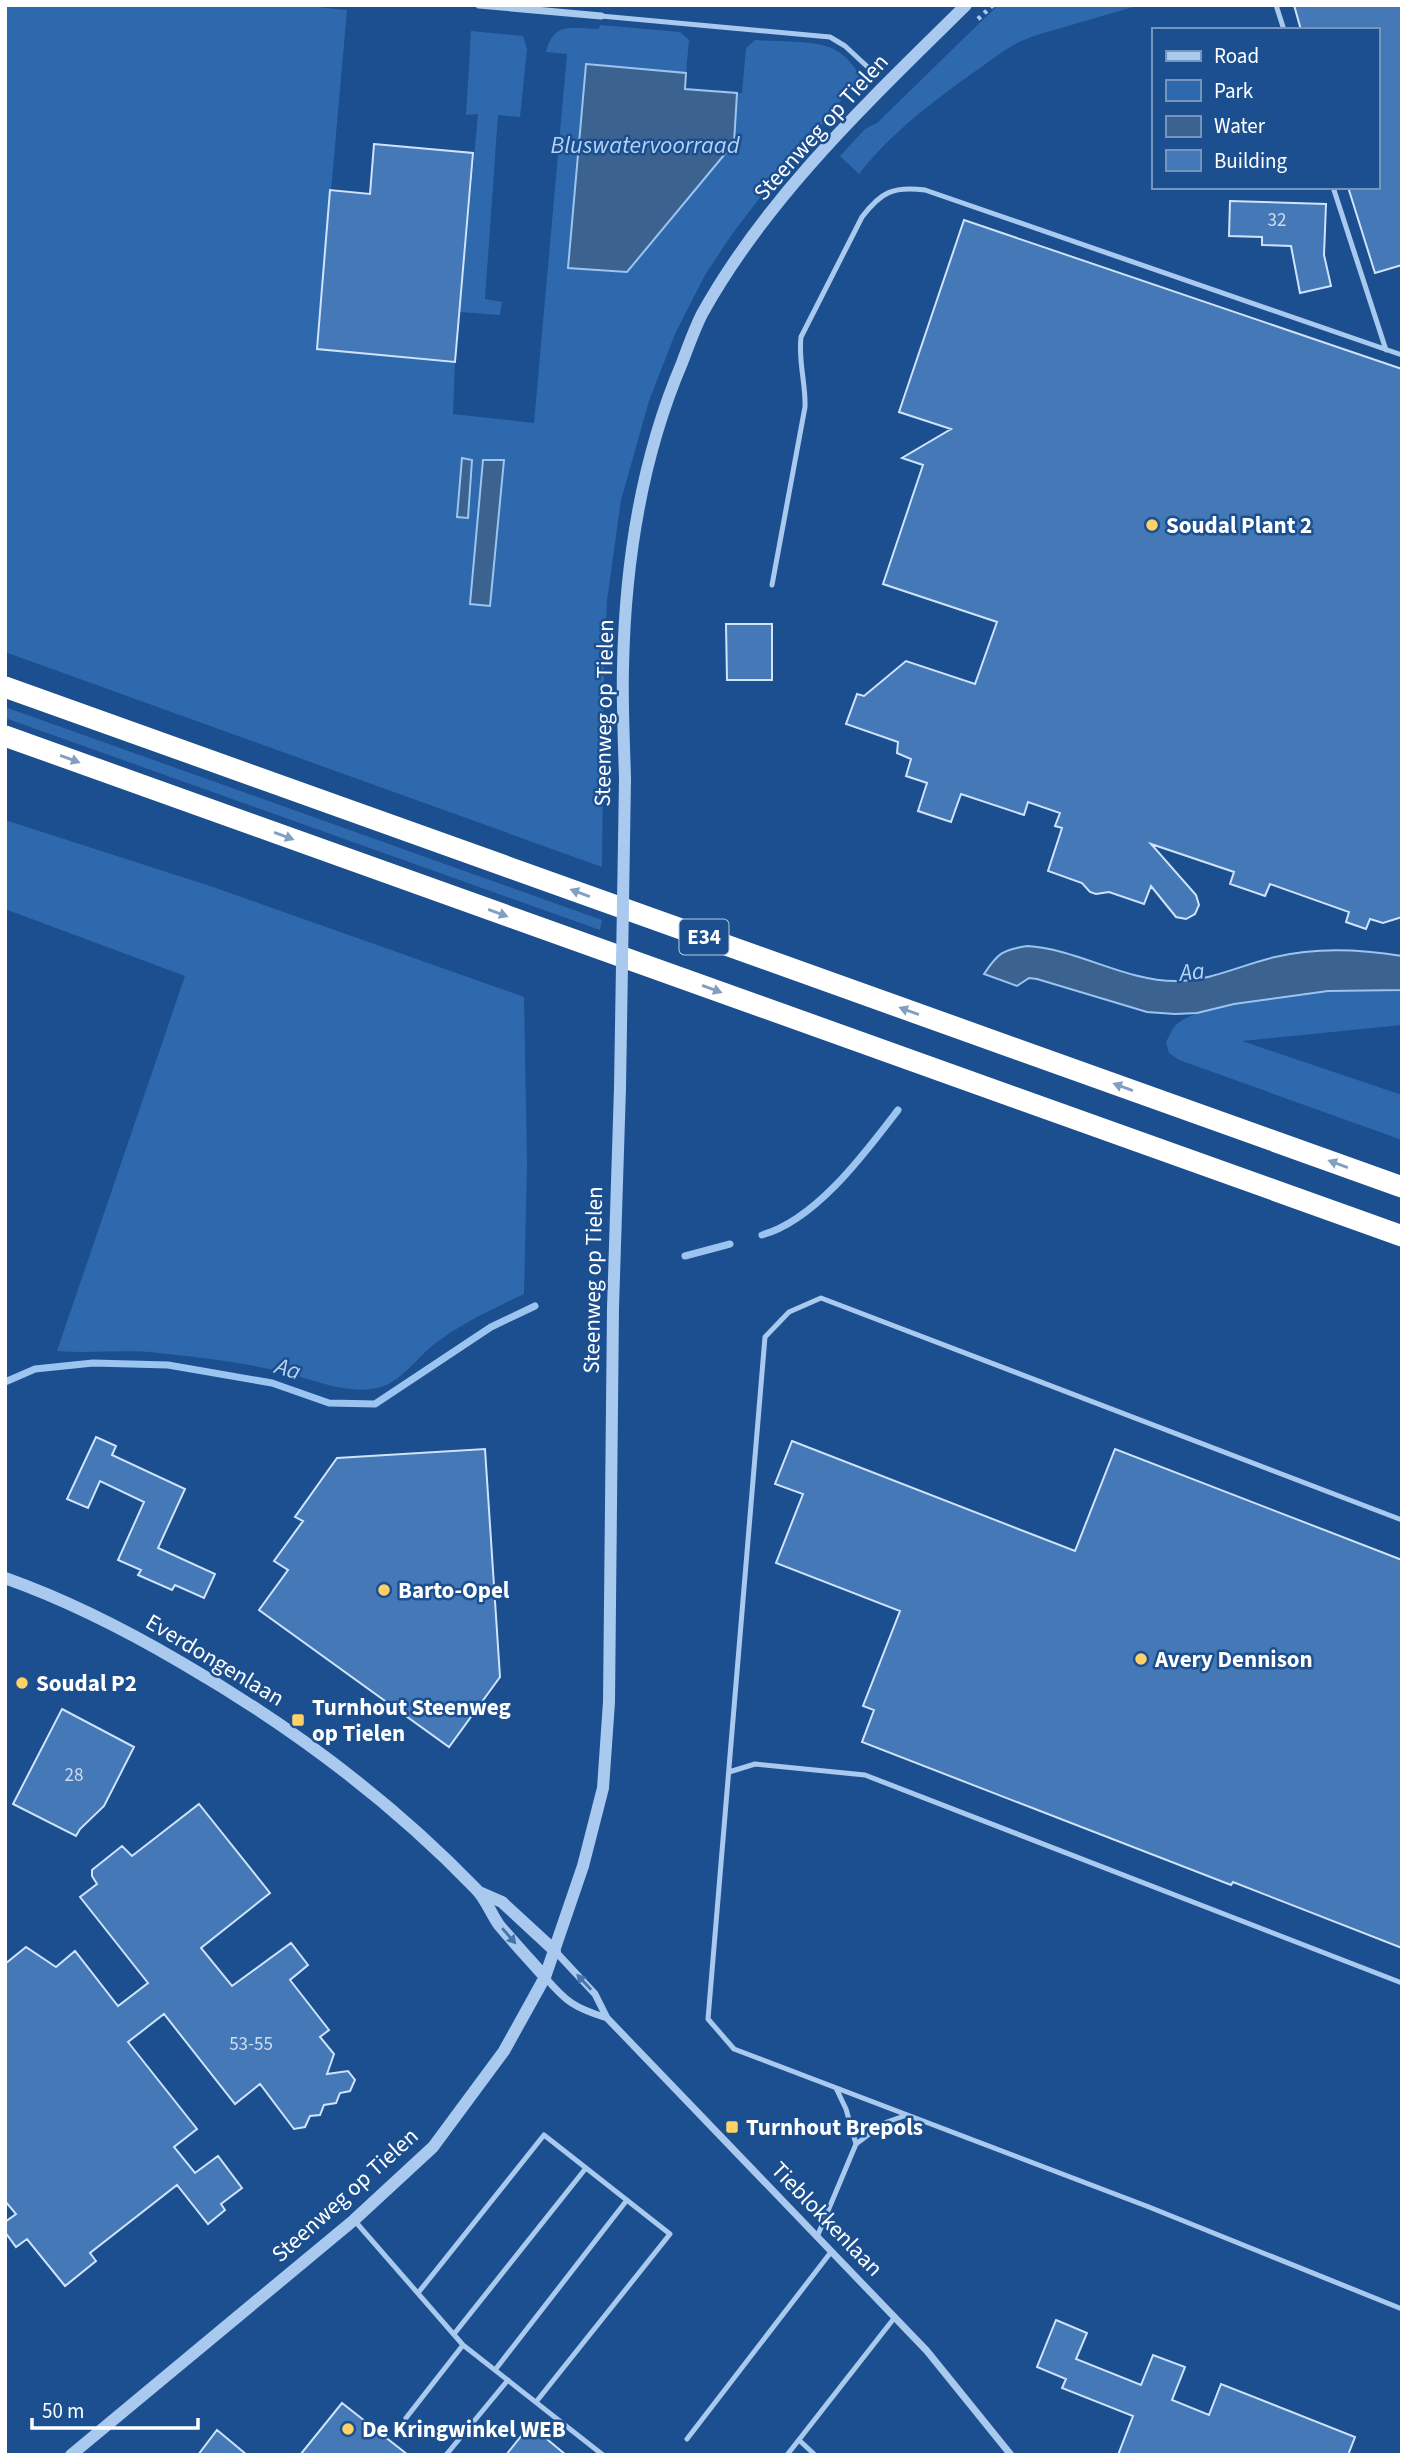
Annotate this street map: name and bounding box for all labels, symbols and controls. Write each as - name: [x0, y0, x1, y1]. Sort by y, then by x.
- legend: [1152, 28, 1379, 189]
- text: Road: [1214, 41, 1259, 71]
- street label: Steenweg op Tielen: [746, 46, 896, 208]
- text: Park: [1214, 76, 1254, 106]
- text: Water: [1214, 111, 1266, 141]
- water label: Bluswatervoorraad: [551, 128, 741, 163]
- text: Building: [1214, 146, 1288, 176]
- house number: 32: [1268, 207, 1286, 234]
- place label: Soudal Plant 2: [1166, 509, 1312, 542]
- marker: Soudal Plant 2: [1144, 517, 1160, 533]
- street label: Steenweg op Tielen: [586, 619, 622, 807]
- one-way arrow: [59, 754, 80, 765]
- one-way arrow: [273, 831, 294, 842]
- one-way arrow: [569, 887, 590, 898]
- one-way arrow: [487, 907, 508, 918]
- road number: E34: [680, 920, 728, 954]
- water label: Aa: [1176, 953, 1206, 991]
- one-way arrow: [702, 984, 723, 995]
- one-way arrow: [899, 1005, 920, 1016]
- one-way arrow: [1113, 1082, 1134, 1093]
- one-way arrow: [1327, 1158, 1348, 1169]
- street label: Steenweg op Tielen: [575, 1186, 611, 1374]
- water label: Aa: [269, 1348, 305, 1389]
- place label: Barto-Opel: [398, 1574, 510, 1607]
- marker: Barto-Opel: [376, 1582, 392, 1598]
- street label: Everdongenlaan: [139, 1606, 291, 1714]
- place label: Avery Dennison: [1154, 1643, 1313, 1676]
- marker: Avery Dennison: [1133, 1651, 1149, 1667]
- place label: Soudal P2: [36, 1667, 137, 1700]
- marker: Soudal P2: [14, 1675, 30, 1691]
- place label: Turnhout Steenweg op Tielen: [312, 1691, 511, 1750]
- marker: Turnhout Steenweg op Tielen: [290, 1712, 306, 1728]
- house number: 28: [65, 1762, 83, 1789]
- one-way arrow: [501, 1927, 517, 1945]
- one-way arrow: [576, 1974, 593, 1991]
- house number: 53-55: [229, 2031, 273, 2058]
- place label: Turnhout Brepols: [746, 2111, 923, 2144]
- marker: Turnhout Brepols: [724, 2119, 740, 2135]
- street label: Steenweg op Tielen: [264, 2120, 426, 2270]
- street label: Tieblokkenlaan: [764, 2154, 890, 2284]
- scale bar: [32, 2386, 198, 2430]
- text: 50 m: [42, 2396, 84, 2426]
- place label: De Kringwinkel WEB: [362, 2413, 566, 2446]
- marker: De Kringwinkel WEB: [340, 2421, 356, 2437]

